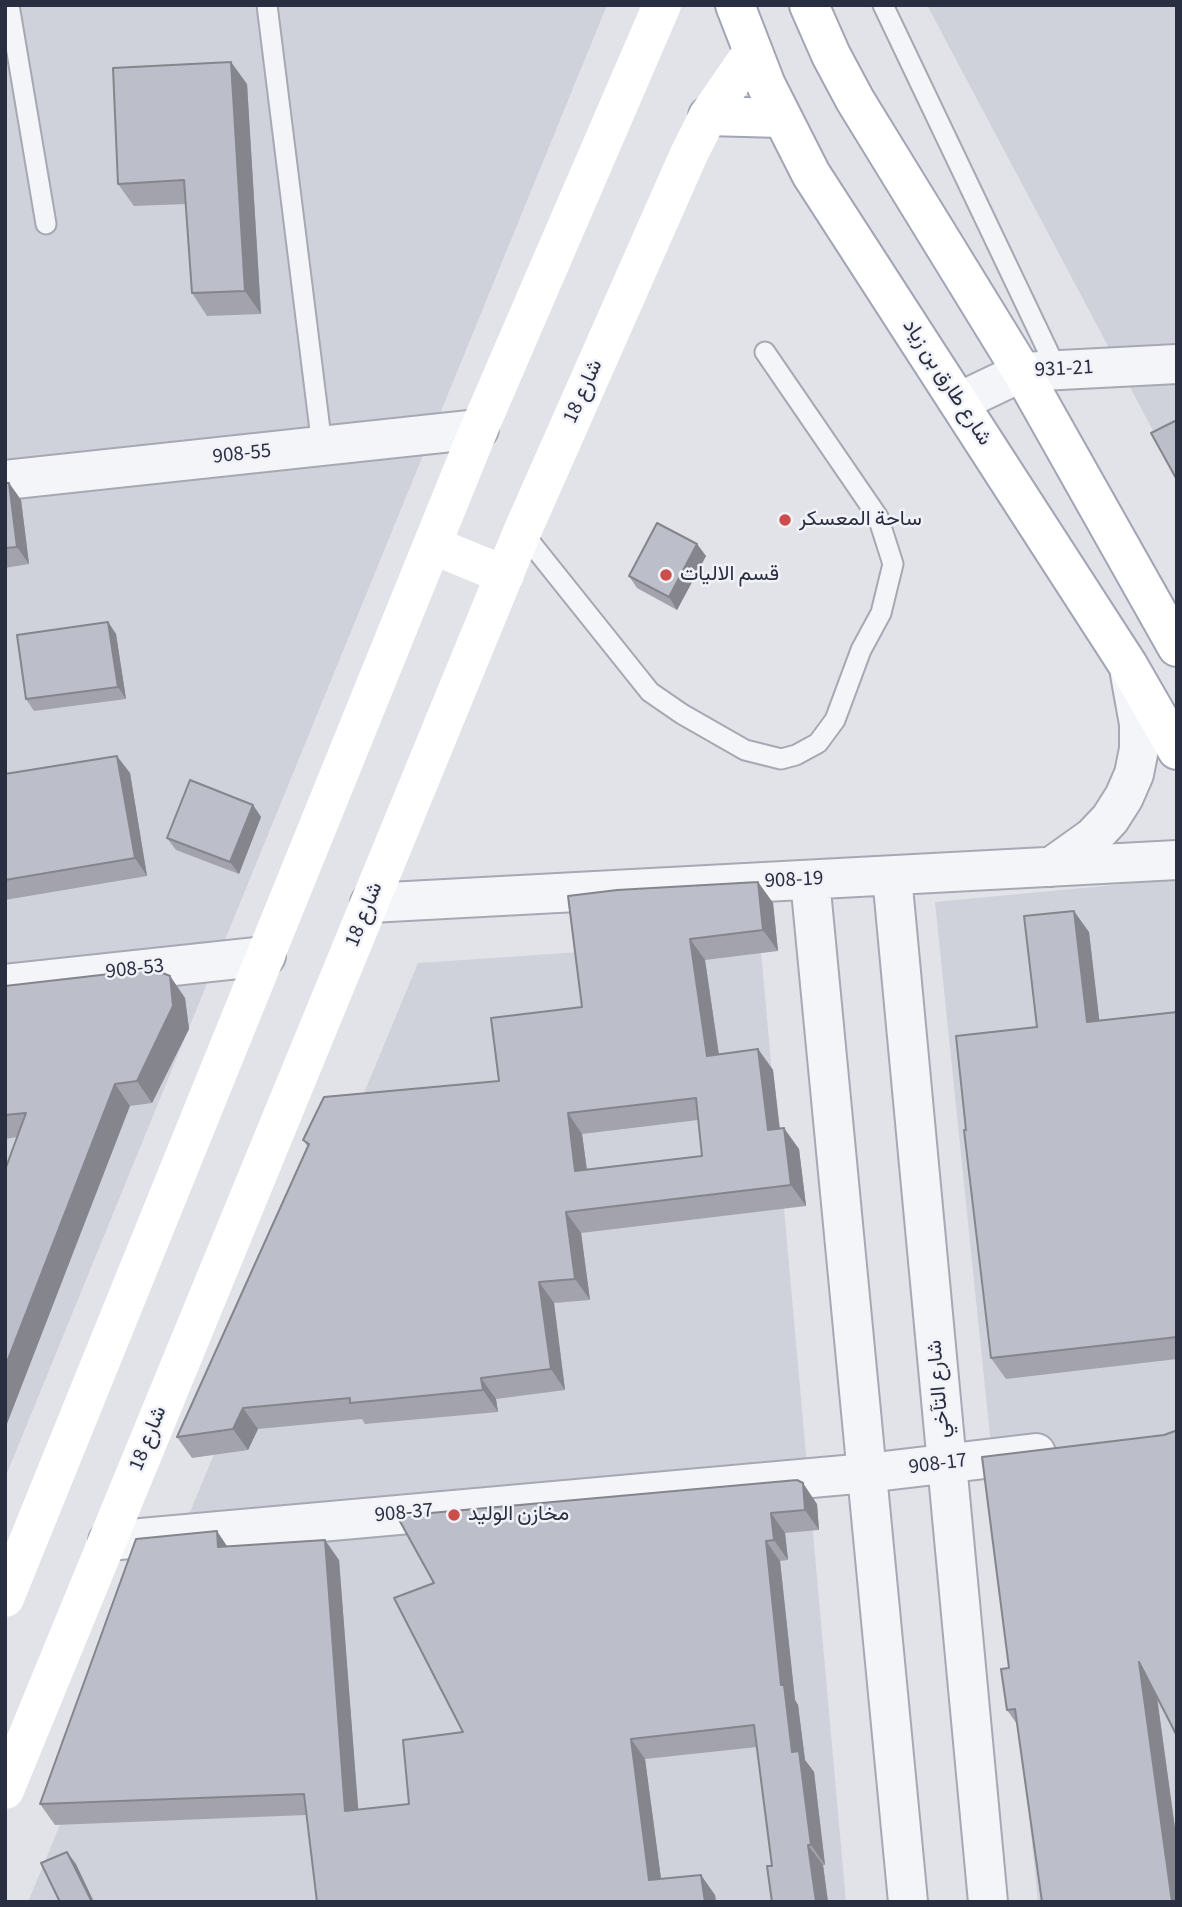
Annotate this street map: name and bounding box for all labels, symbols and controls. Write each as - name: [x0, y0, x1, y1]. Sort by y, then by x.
- street label: شارع طارق بن زياد: [896, 315, 996, 451]
- street label: شارع 18: [559, 356, 609, 428]
- street label: 931-21: [1034, 356, 1094, 384]
- street label: 908-55: [211, 439, 273, 471]
- place label: ساحة المعسكر: [799, 507, 922, 533]
- marker: ساحة المعسكر: [777, 512, 793, 528]
- place label: قسم الاليات: [680, 562, 779, 588]
- marker: قسم الاليات: [658, 567, 674, 583]
- street label: 908-19: [764, 867, 824, 895]
- street label: شارع 18: [341, 879, 389, 951]
- street label: 908-53: [104, 954, 166, 986]
- street label: شارع التآخي: [923, 1339, 957, 1439]
- street label: شارع 18: [125, 1403, 173, 1475]
- street label: 908-17: [907, 1449, 969, 1481]
- street label: 908-37: [374, 1499, 434, 1529]
- place label: مخازن الوليد: [468, 1502, 569, 1528]
- marker: مخازن الوليد: [446, 1507, 462, 1523]

